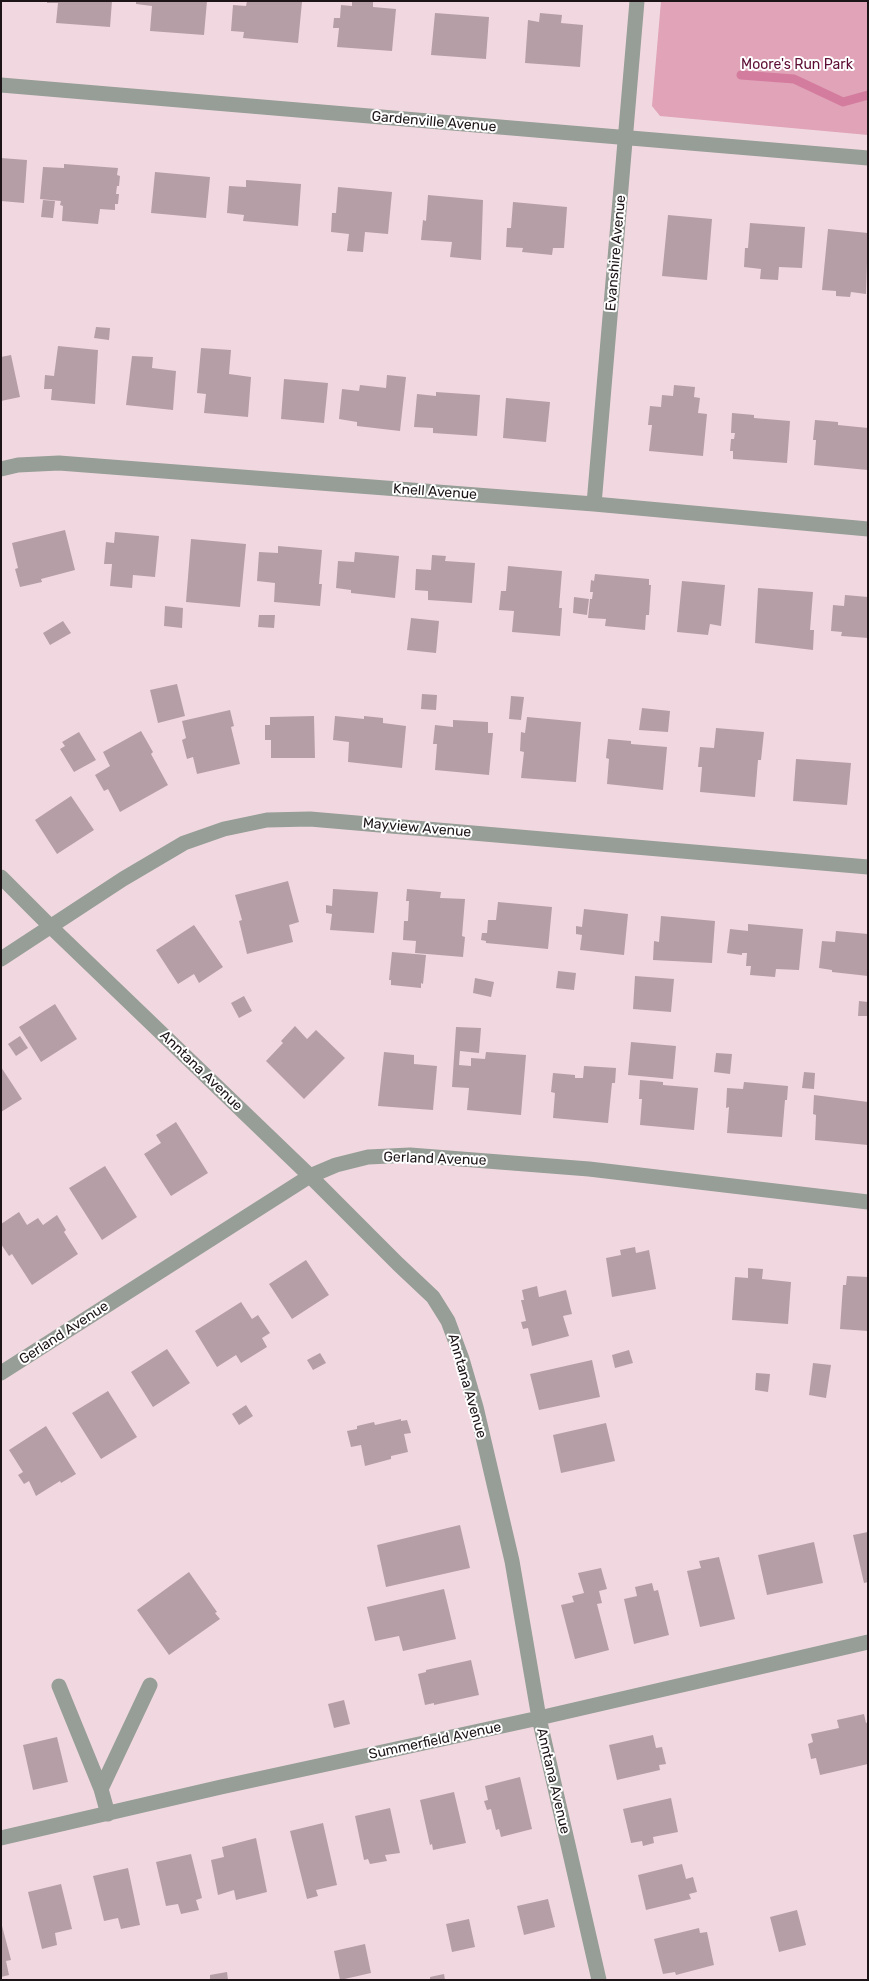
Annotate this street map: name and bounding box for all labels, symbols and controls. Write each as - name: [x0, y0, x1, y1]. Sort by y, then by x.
- park label: Moore's Run Park: [741, 57, 853, 73]
- street label: Gardenville Avenue: [371, 108, 497, 136]
- street label: Evanshire Avenue: [603, 194, 629, 312]
- street label: Knell Avenue: [393, 481, 477, 503]
- street label: Mayview Avenue: [362, 815, 472, 841]
- street label: Anntana Avenue: [156, 1027, 246, 1115]
- street label: Gerland Avenue: [383, 1149, 487, 1169]
- street label: Gerland Avenue: [16, 1298, 112, 1368]
- street label: Anntana Avenue: [444, 1332, 490, 1440]
- street label: Summerfield Avenue: [367, 1719, 503, 1763]
- street label: Anntana Avenue: [533, 1726, 573, 1836]

